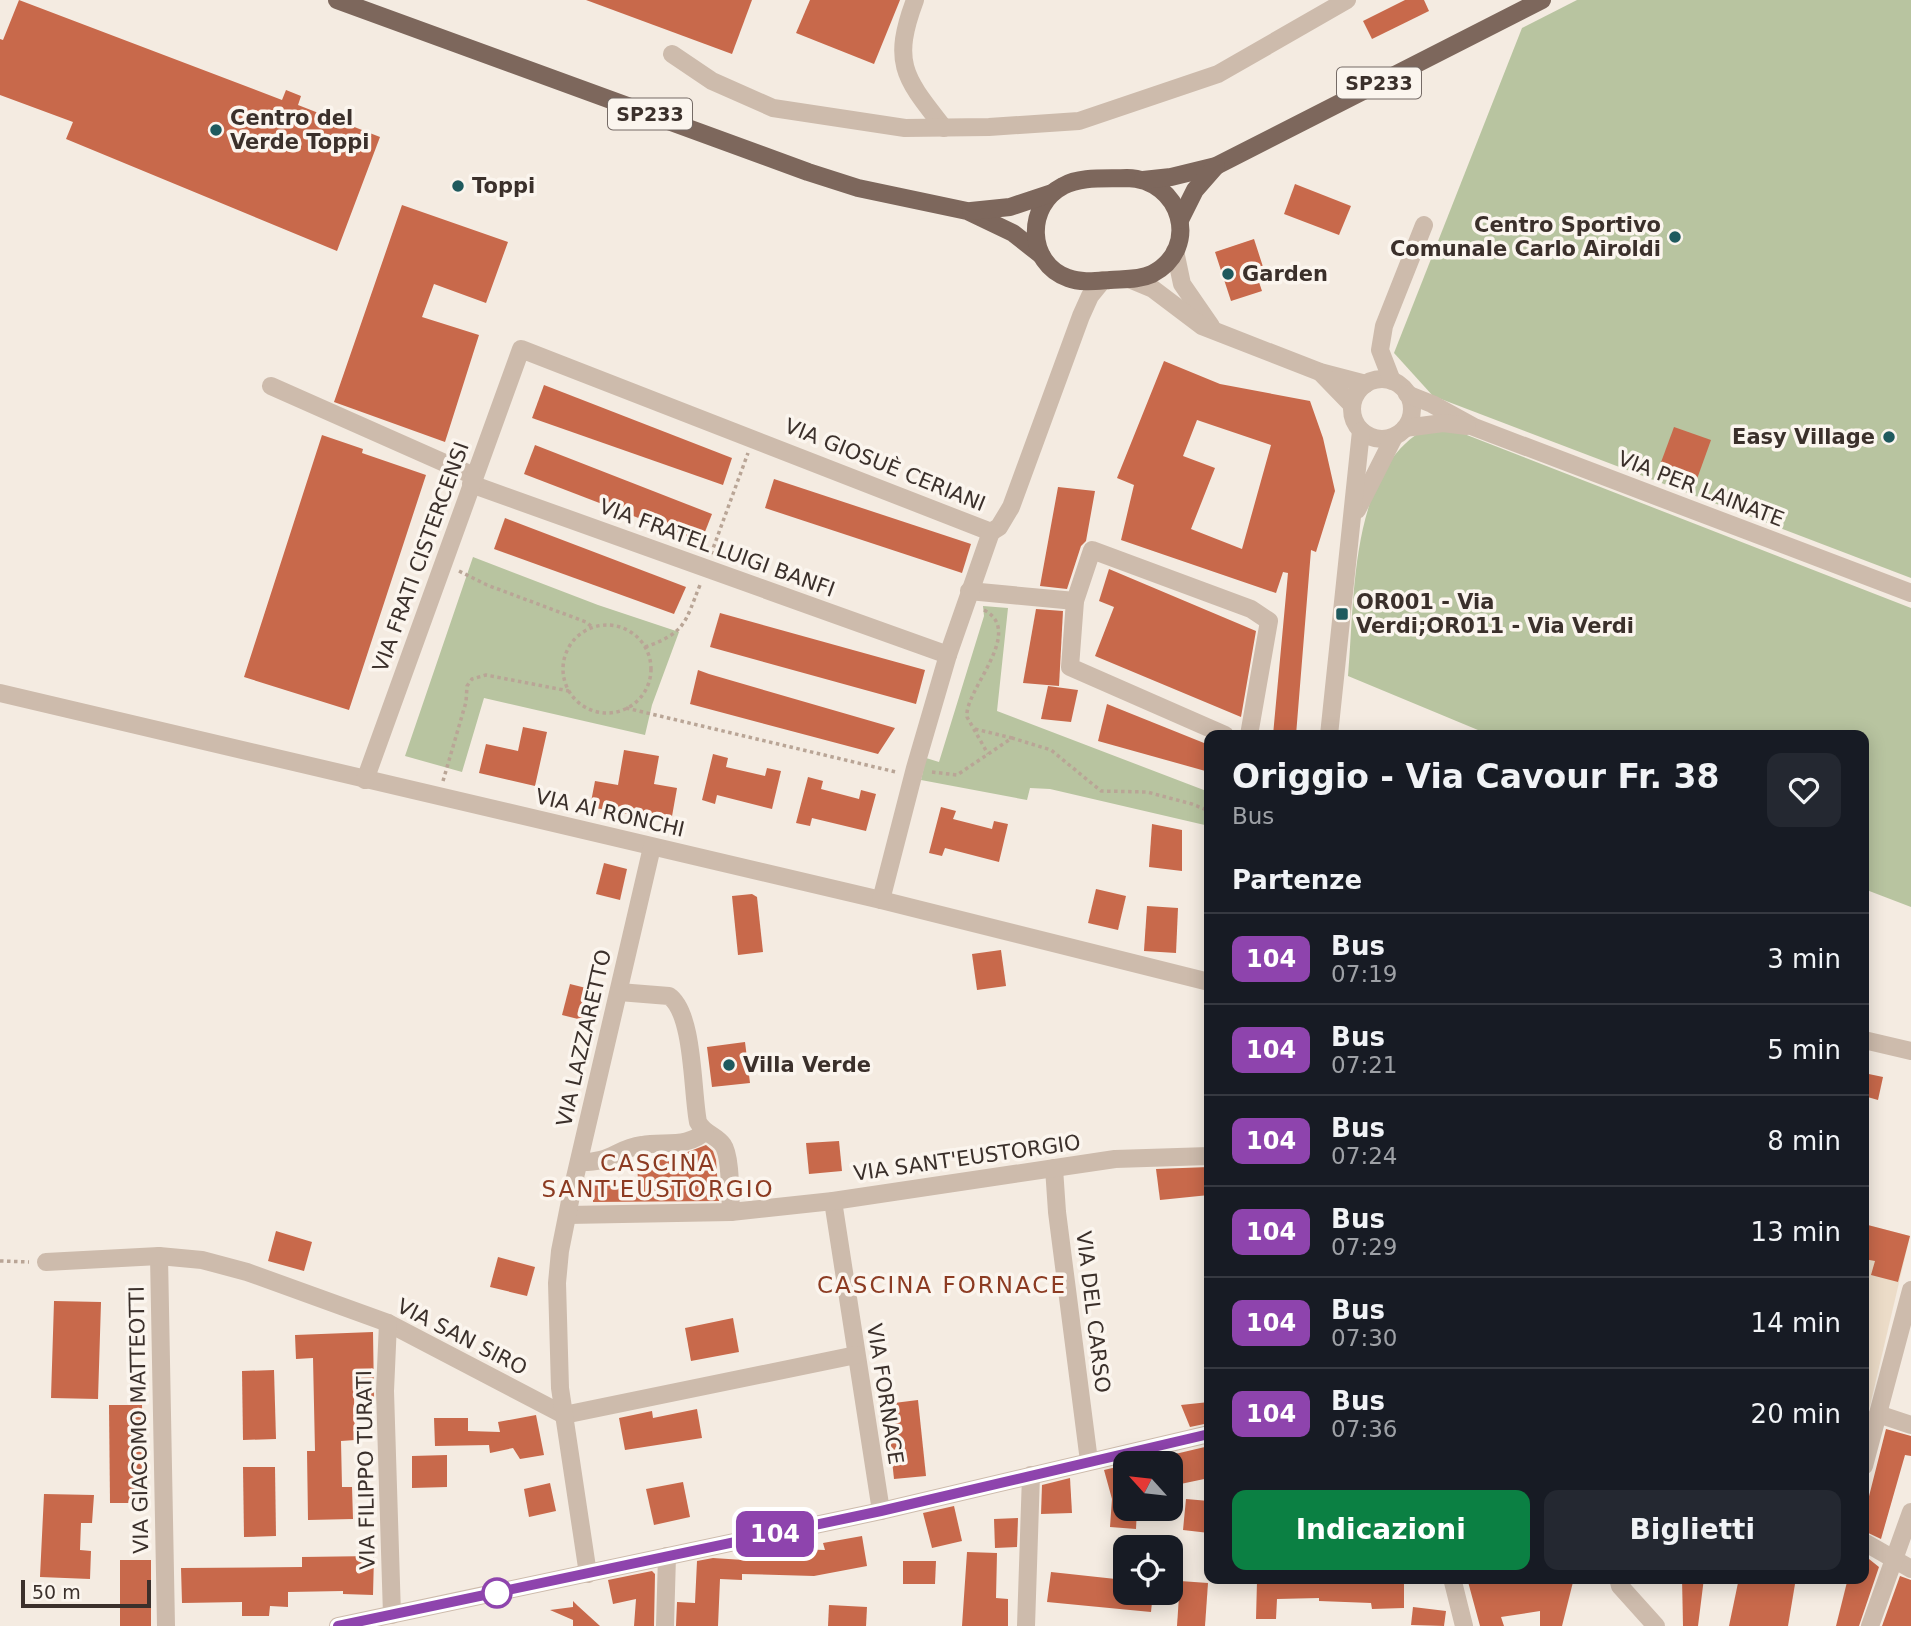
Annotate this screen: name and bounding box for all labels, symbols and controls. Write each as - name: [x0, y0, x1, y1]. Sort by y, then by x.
- road number: SP233: [1337, 68, 1421, 99]
- road number: SP233: [608, 98, 692, 130]
- place label: Centro del Verde Toppi: [230, 106, 370, 154]
- marker: Centro del Verde Toppi: [208, 122, 224, 138]
- place label: Toppi: [472, 174, 535, 198]
- marker: Toppi: [450, 178, 466, 194]
- place label: Centro Sportivo Comunale Carlo Airoldi: [1390, 213, 1661, 261]
- marker: Centro Sportivo Comunale Carlo Airoldi: [1667, 229, 1683, 245]
- place label: Garden: [1242, 262, 1328, 286]
- marker: Garden: [1220, 266, 1236, 282]
- street label: VIA GIOSUÈ CERIANI: [781, 413, 989, 516]
- place label: Easy Village: [1732, 425, 1875, 449]
- marker: Easy Village: [1881, 429, 1897, 445]
- street label: VIA FRATI CISTERCENSI: [368, 439, 474, 675]
- street label: VIA PER LAINATE: [1615, 446, 1787, 532]
- street label: VIA FRATEL LUIGI BANFI: [596, 494, 838, 602]
- place label: OR001 - Via Verdi;OR011 - Via Verdi: [1356, 590, 1634, 638]
- marker: OR001 - Via Verdi;OR011 - Via Verdi: [1334, 606, 1350, 622]
- button: heart: [1767, 753, 1841, 827]
- text: Origgio - Via Cavour Fr. 38: [1232, 757, 1719, 796]
- street label: VIA AI RONCHI: [533, 784, 687, 842]
- text: Bus: [1232, 803, 1274, 829]
- text: Partenze: [1232, 865, 1362, 895]
- text: Bus: [1331, 931, 1385, 961]
- text: 3 min: [1767, 944, 1841, 974]
- text: 104: [1246, 945, 1296, 973]
- street label: VIA LAZZARETTO: [552, 947, 616, 1129]
- text: 07:19: [1331, 961, 1397, 987]
- text: Bus: [1331, 1022, 1385, 1052]
- text: 5 min: [1767, 1035, 1841, 1065]
- text: 104: [1246, 1036, 1296, 1064]
- text: 07:21: [1331, 1052, 1397, 1078]
- place label: Villa Verde: [743, 1053, 871, 1077]
- marker: Villa Verde: [721, 1057, 737, 1073]
- text: Bus: [1331, 1113, 1385, 1143]
- text: 8 min: [1767, 1126, 1841, 1156]
- text: 104: [1246, 1127, 1296, 1155]
- street label: VIA SANT'EUSTORGIO: [852, 1130, 1082, 1186]
- text: 07:24: [1331, 1143, 1397, 1169]
- district label: CASCINA SANT'EUSTORGIO: [541, 1150, 775, 1202]
- text: Bus: [1331, 1204, 1385, 1234]
- text: 13 min: [1751, 1217, 1841, 1247]
- text: 104: [1246, 1218, 1296, 1246]
- street label: VIA DEL CARSO: [1071, 1230, 1115, 1394]
- text: 07:29: [1331, 1234, 1397, 1260]
- district label: CASCINA FORNACE: [817, 1272, 1067, 1298]
- street label: VIA GIACOMO MATTEOTTI: [125, 1286, 153, 1554]
- street label: VIA SAN SIRO: [393, 1294, 531, 1380]
- text: Bus: [1331, 1295, 1385, 1325]
- text: 14 min: [1751, 1308, 1841, 1338]
- text: 104: [1246, 1309, 1296, 1337]
- street label: VIA FORNACE: [862, 1322, 908, 1466]
- text: 07:30: [1331, 1325, 1397, 1351]
- street label: VIA FILIPPO TURATI: [352, 1370, 380, 1570]
- text: Bus: [1331, 1386, 1385, 1416]
- text: 20 min: [1751, 1399, 1841, 1429]
- text: 104: [1246, 1400, 1296, 1428]
- text: 07:36: [1331, 1416, 1397, 1442]
- north arrow: [1113, 1451, 1183, 1521]
- map controls: [1113, 1451, 1183, 1605]
- button: Indicazioni: [1232, 1490, 1530, 1570]
- button: Biglietti: [1544, 1490, 1841, 1570]
- line badge: 104: [735, 1511, 815, 1557]
- text: 104: [750, 1520, 800, 1548]
- button: locate: [1113, 1535, 1183, 1605]
- scale bar: [21, 1577, 150, 1609]
- unlabelled marker: [482, 1578, 512, 1608]
- text: 50 m: [32, 1581, 81, 1603]

